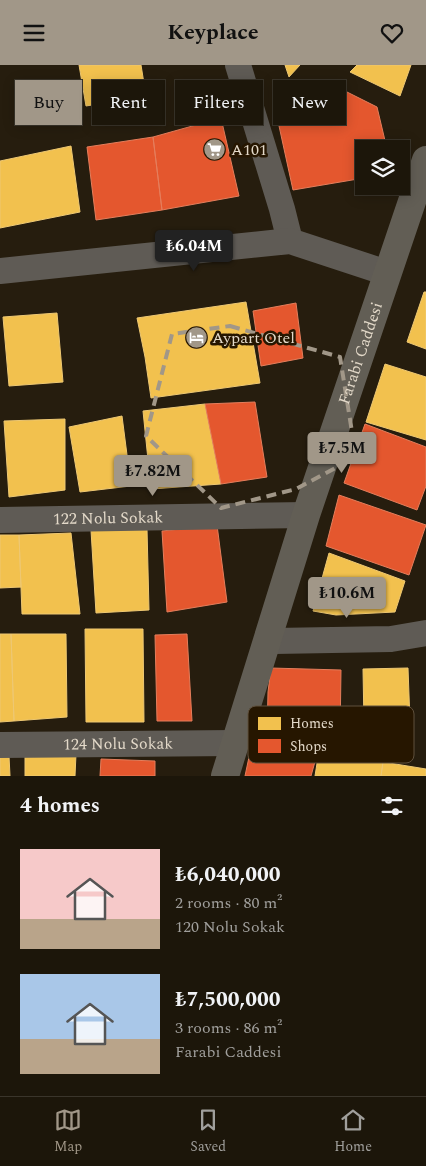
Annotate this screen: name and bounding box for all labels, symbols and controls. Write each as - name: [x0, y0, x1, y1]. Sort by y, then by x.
- text: Keyplace: [167, 16, 259, 49]
- icon: menu: [20, 19, 48, 47]
- icon: heart: [378, 19, 406, 47]
- chip: Buy: [15, 80, 82, 125]
- chip: Rent: [92, 80, 165, 125]
- chip: Filters: [175, 80, 263, 125]
- chip: New: [273, 80, 346, 125]
- supermarket icon: A101: [203, 138, 227, 162]
- place label: A101: [231, 138, 267, 162]
- map controls: [355, 140, 410, 195]
- button: layers: [355, 140, 410, 195]
- pin: ₺6.04M: [153, 229, 235, 272]
- text: ₺6.04M: [166, 234, 222, 258]
- street label: Farabi Caddesi: [332, 299, 389, 408]
- hotel icon: Aypart Otel: [184, 326, 208, 350]
- place label: Aypart Otel: [212, 326, 295, 350]
- pin: ₺7.5M: [307, 431, 377, 474]
- text: ₺7.5M: [318, 436, 366, 460]
- pin: ₺7.82M: [112, 455, 194, 497]
- text: ₺7.82M: [125, 459, 181, 483]
- street label: 122 Nolu Sokak: [53, 505, 163, 531]
- pin: ₺10.6M: [306, 577, 388, 619]
- text: ₺10.6M: [319, 581, 375, 605]
- legend: [248, 706, 414, 763]
- text: Homes: [290, 713, 334, 734]
- street label: 124 Nolu Sokak: [63, 732, 173, 756]
- text: Shops: [290, 736, 327, 757]
- text: 4 homes: [20, 790, 100, 822]
- icon: filters: [378, 792, 406, 820]
- text: ₺6,040,000: [175, 859, 281, 891]
- icon: home: [60, 869, 120, 929]
- text: 2 rooms · 80 m²: [175, 891, 282, 915]
- text: 120 Nolu Sokak: [175, 915, 285, 939]
- text: ₺7,500,000: [175, 984, 281, 1016]
- icon: home: [60, 994, 120, 1054]
- text: 3 rooms · 86 m²: [175, 1016, 282, 1040]
- text: Farabi Caddesi: [175, 1040, 282, 1064]
- tab: Map: [54, 1106, 82, 1157]
- tab: Saved: [190, 1106, 226, 1157]
- tab: Home: [334, 1106, 372, 1157]

